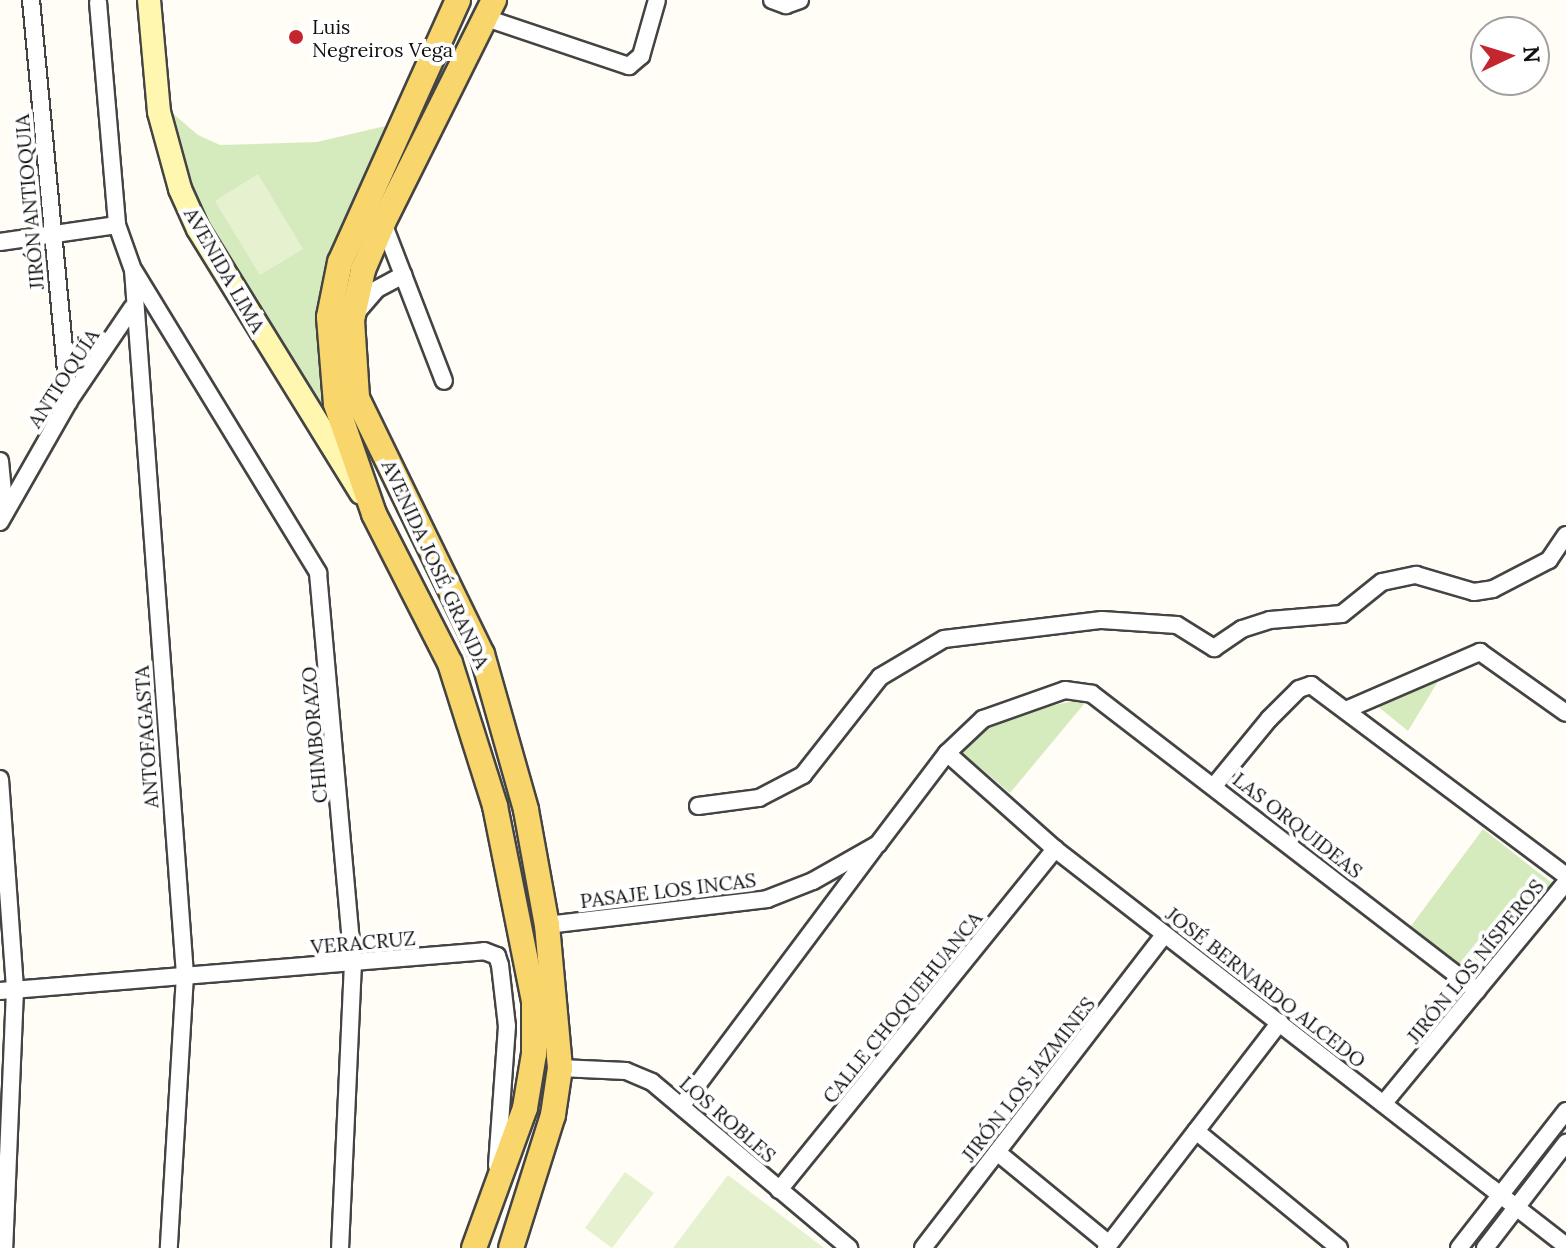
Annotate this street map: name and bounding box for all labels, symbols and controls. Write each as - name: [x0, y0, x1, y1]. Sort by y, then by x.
- place label: Luis Negreiros Vega: [312, 14, 453, 61]
- north arrow: [1470, 16, 1550, 96]
- marker: Luis Negreiros Vega: [287, 28, 305, 46]
- text: N: [1517, 45, 1547, 64]
- street label: JIRÓN ANTIOQUIA: [9, 113, 49, 291]
- street label: AVENIDA LIMA: [179, 203, 271, 337]
- street label: ANTIOQUÍA: [22, 324, 104, 432]
- street label: AVENIDA JOSÉ GRANDA: [377, 456, 495, 672]
- street label: ANTOFAGASTA: [129, 665, 163, 809]
- street label: CHIMBORAZO: [296, 666, 332, 804]
- street label: LAS ORQUIDEAS: [1228, 767, 1368, 883]
- street label: PASAJE LOS INCAS: [579, 867, 757, 913]
- street label: JIRÓN LOS NÍSPEROS: [1401, 874, 1549, 1048]
- street label: JOSÉ BERNARDO ALCEDO: [1161, 902, 1371, 1072]
- street label: CALLE CHOQUEHUANCA: [817, 906, 987, 1108]
- street label: VERACRUZ: [310, 925, 416, 959]
- street label: JIRÓN LOS JAZMINES: [956, 992, 1100, 1166]
- street label: LOS ROBLES: [675, 1071, 781, 1167]

